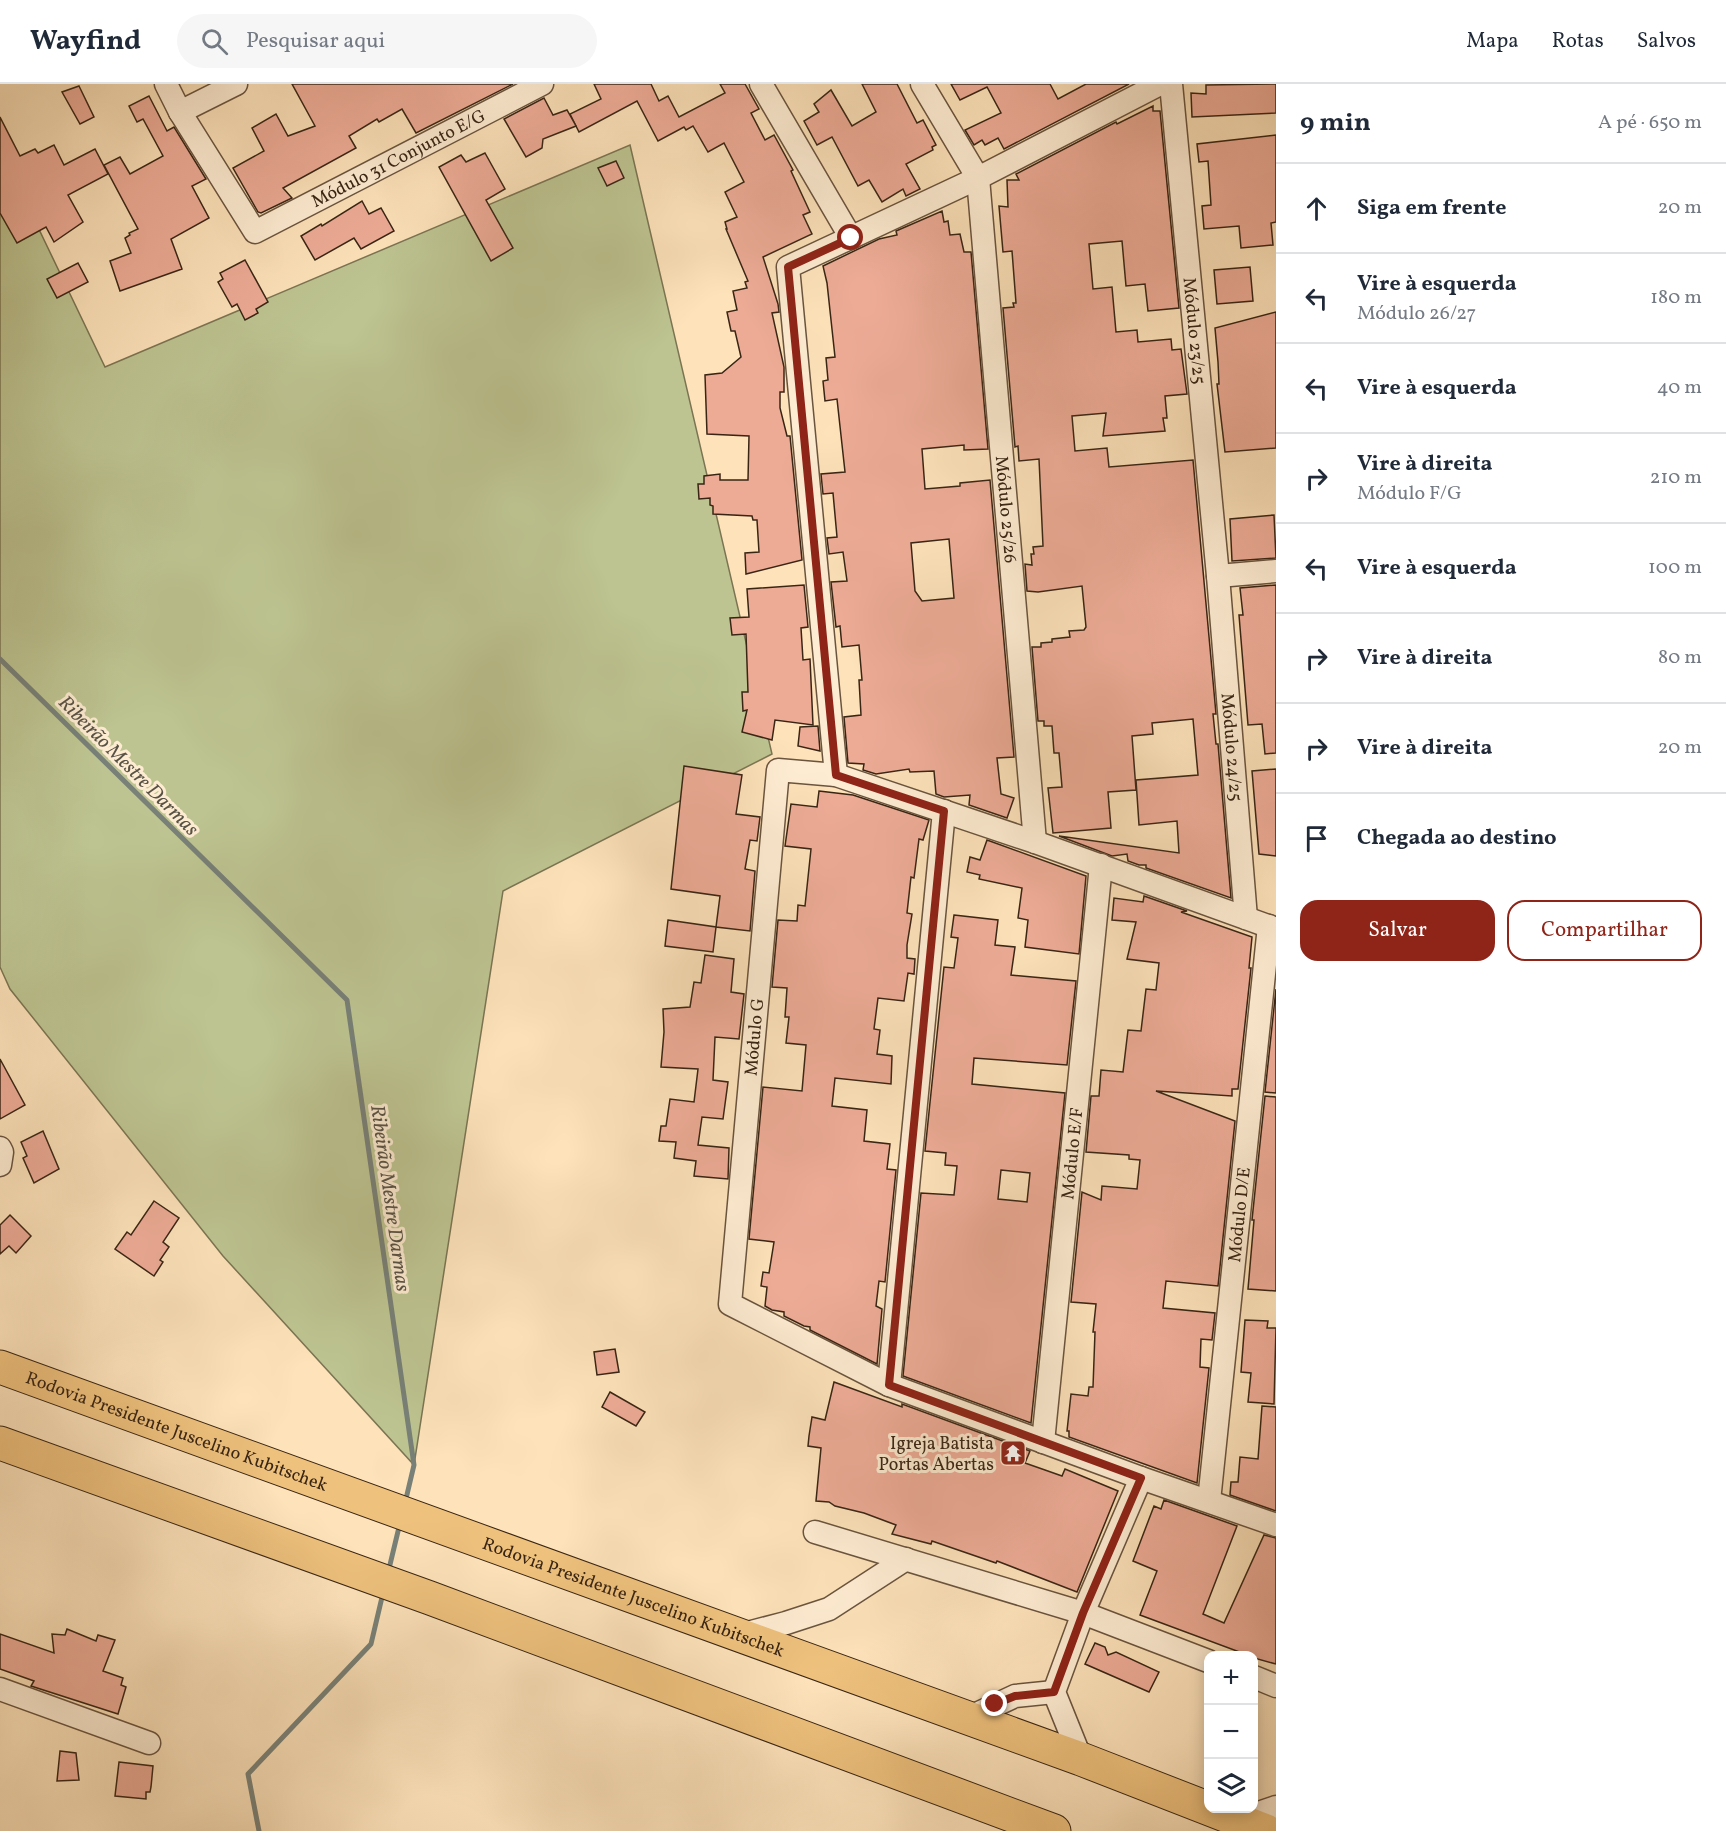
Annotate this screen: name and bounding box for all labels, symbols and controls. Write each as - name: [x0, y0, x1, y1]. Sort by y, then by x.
- search box: [177, 14, 597, 68]
- text: Wayfind: [30, 22, 141, 61]
- icon: search: [198, 25, 231, 58]
- text: Pesquisar aqui: [246, 26, 385, 57]
- text: Mapa: [1466, 27, 1519, 56]
- text: Rotas: [1552, 27, 1604, 56]
- text: Salvos: [1637, 27, 1696, 56]
- street label: Módulo 31 Conjunto E/G: [308, 104, 490, 215]
- text: 9 min: [1300, 105, 1371, 141]
- text: A pé · 650 m: [1598, 109, 1702, 137]
- icon: ahead: [1300, 192, 1333, 225]
- text: Siga em frente: [1357, 193, 1507, 224]
- text: 20 m: [1658, 194, 1702, 222]
- route start: [837, 224, 863, 250]
- text: Vire à esquerda: [1357, 269, 1517, 300]
- street label: Módulo 23/25: [1176, 276, 1211, 386]
- icon: left: [1300, 282, 1333, 315]
- text: 180 m: [1650, 284, 1702, 312]
- text: Módulo 26/27: [1357, 300, 1476, 328]
- icon: left: [1300, 372, 1333, 405]
- text: Vire à esquerda: [1357, 373, 1517, 404]
- text: 40 m: [1657, 374, 1702, 402]
- text: Vire à direita: [1357, 449, 1493, 480]
- street label: Módulo 25/26: [988, 455, 1022, 564]
- icon: right: [1300, 462, 1333, 495]
- text: 210 m: [1650, 464, 1702, 492]
- text: Módulo F/G: [1357, 480, 1462, 508]
- icon: left: [1300, 552, 1333, 585]
- text: Vire à esquerda: [1357, 553, 1517, 584]
- text: 100 m: [1648, 554, 1702, 582]
- icon: right: [1300, 642, 1333, 675]
- text: Vire à direita: [1357, 643, 1493, 674]
- text: 80 m: [1658, 644, 1702, 672]
- water label: Ribeirão Mestre Darmas: [51, 690, 205, 843]
- street label: Módulo 24/25: [1214, 692, 1247, 803]
- icon: right: [1300, 732, 1333, 765]
- text: Vire à direita: [1357, 733, 1493, 764]
- text: 20 m: [1658, 734, 1702, 762]
- icon: arrive: [1300, 822, 1333, 855]
- text: Chegada ao destino: [1357, 823, 1557, 854]
- button: Salvar: [1300, 900, 1495, 961]
- button: Compartilhar: [1507, 900, 1702, 961]
- street label: Módulo G: [740, 997, 771, 1077]
- water label: Ribeirão Mestre Darmas: [362, 1103, 416, 1294]
- street label: Módulo E/F: [1056, 1106, 1091, 1201]
- street label: Módulo D/E: [1223, 1166, 1258, 1263]
- street label: Rodovia Presidente Juscelino Kubitschek: [22, 1366, 331, 1499]
- place label: Igreja Batista Portas Abertas: [879, 1432, 994, 1478]
- temple icon: Igreja Batista Portas Abertas: [998, 1438, 1028, 1468]
- street label: Rodovia Presidente Juscelino Kubitschek: [479, 1532, 788, 1664]
- map controls: [1204, 1651, 1258, 1813]
- button: +: [1204, 1651, 1258, 1705]
- route end: [981, 1690, 1007, 1716]
- button: −: [1204, 1705, 1258, 1759]
- button: layers: [1204, 1759, 1258, 1813]

